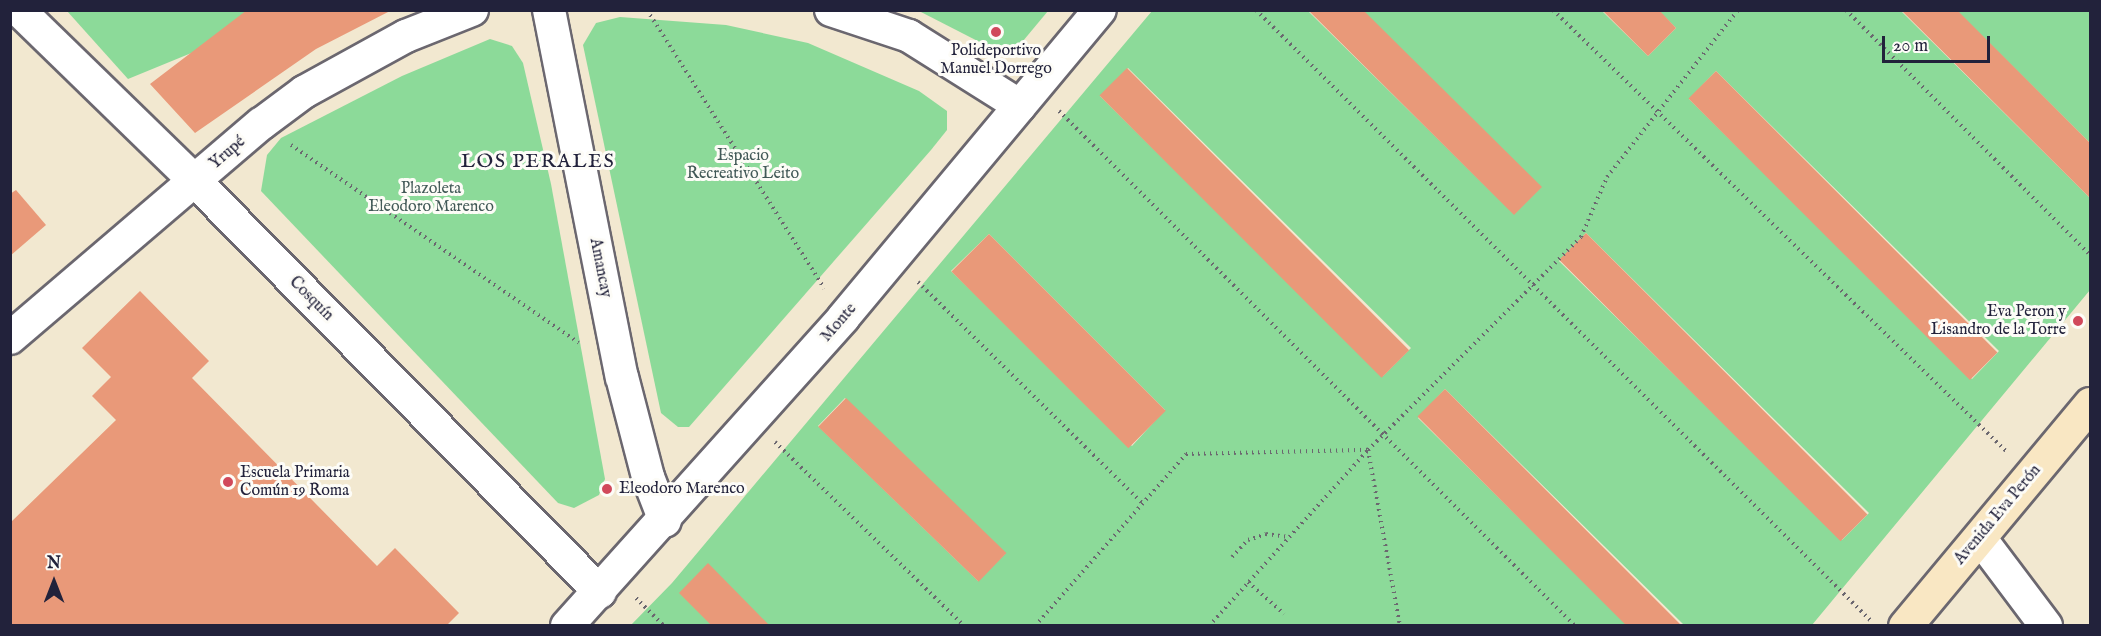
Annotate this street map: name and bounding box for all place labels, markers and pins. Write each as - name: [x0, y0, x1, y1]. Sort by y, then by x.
- marker: Polideportivo Manuel Dorrego: [989, 25, 1003, 39]
- place label: Polideportivo Manuel Dorrego: [940, 41, 1052, 79]
- place label: Eva Peron y Lisandro de la Torre: [1931, 302, 2066, 340]
- marker: Eva Peron y Lisandro de la Torre: [2071, 314, 2085, 328]
- place label: Escuela Primaria Común 19 Roma: [240, 463, 350, 501]
- marker: Escuela Primaria Común 19 Roma: [221, 475, 235, 489]
- place label: Eleodoro Marenco: [619, 479, 745, 499]
- marker: Eleodoro Marenco: [600, 482, 614, 496]

